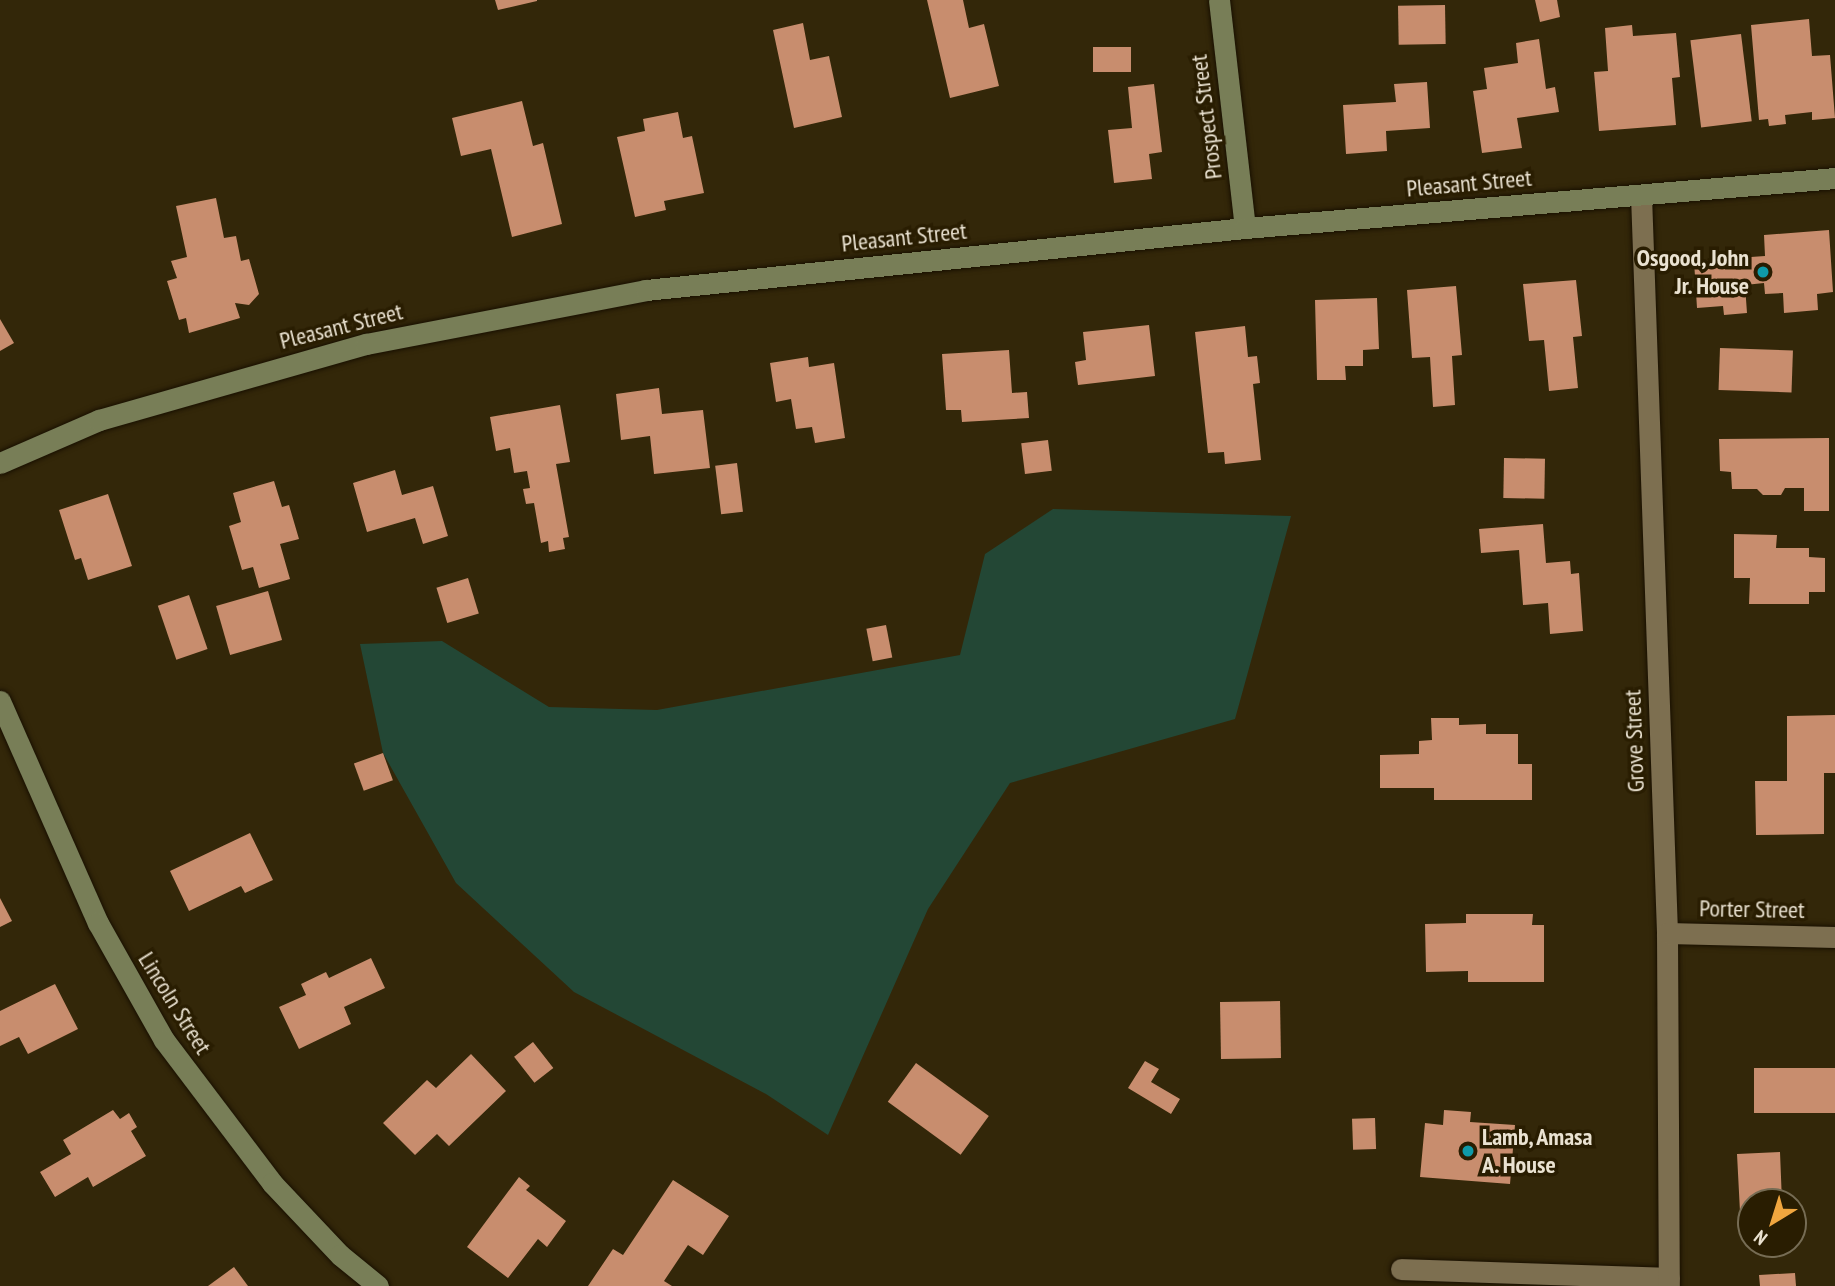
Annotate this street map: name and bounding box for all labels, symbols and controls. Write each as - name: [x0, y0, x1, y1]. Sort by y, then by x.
- street label: Prospect Street: [1184, 53, 1228, 181]
- street label: Pleasant Street: [1405, 163, 1533, 203]
- street label: Pleasant Street: [840, 216, 968, 258]
- place label: Osgood, John Jr. House: [1635, 244, 1749, 300]
- marker: Osgood, John Jr. House: [1755, 264, 1771, 280]
- street label: Pleasant Street: [277, 297, 405, 355]
- street label: Grove Street: [1618, 689, 1650, 793]
- street label: Porter Street: [1699, 894, 1805, 924]
- street label: Lincoln Street: [132, 947, 218, 1059]
- place label: Lamb, Amasa A. House: [1482, 1123, 1595, 1179]
- marker: Lamb, Amasa A. House: [1460, 1143, 1476, 1159]
- north arrow: [1737, 1188, 1807, 1258]
- text: N: [1749, 1225, 1772, 1251]

